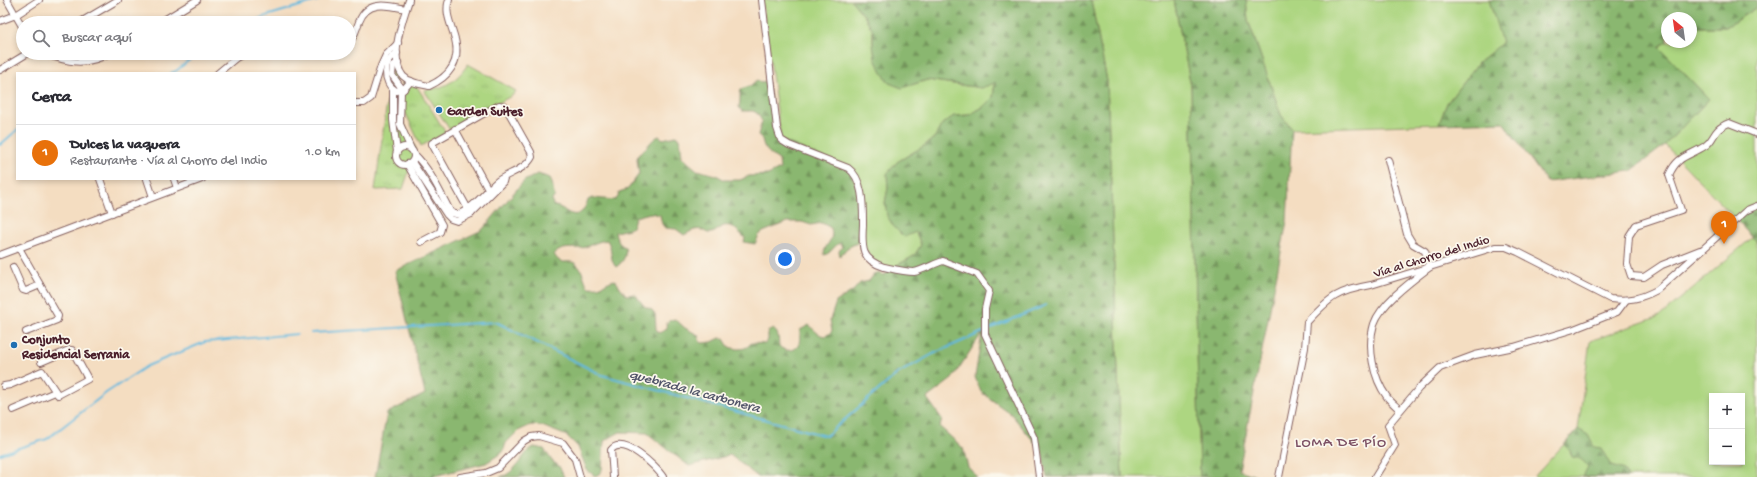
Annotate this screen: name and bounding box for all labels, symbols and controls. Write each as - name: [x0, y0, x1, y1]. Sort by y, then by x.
- north arrow: [1661, 12, 1697, 48]
- search box: [16, 16, 356, 60]
- icon: search: [30, 27, 52, 49]
- text: Buscar aquí: [62, 29, 132, 47]
- text: Cerca: [32, 88, 71, 108]
- marker: Garden Suites: [434, 105, 444, 115]
- place label: Garden Suites: [447, 105, 524, 120]
- text: Dulces la vaquera: [70, 136, 180, 154]
- text: 1: [42, 145, 48, 160]
- text: 1.0 km: [305, 145, 340, 160]
- text: Restaurante · Vía al Chorro del Indio: [70, 154, 267, 169]
- pin: 1: [1711, 211, 1737, 244]
- street label: Vía al Chorro del Indio: [1371, 233, 1492, 282]
- your location: [775, 249, 795, 269]
- place label: Conjunto Residencial Serrania: [21, 333, 130, 363]
- marker: Conjunto Residencial Serrania: [9, 340, 19, 350]
- water label: quebrada la carbonera: [627, 367, 763, 418]
- map controls: [1709, 393, 1745, 465]
- button: +: [1709, 393, 1745, 429]
- button: −: [1709, 429, 1745, 465]
- district label: LOMA DE PÍO: [1295, 434, 1387, 452]

